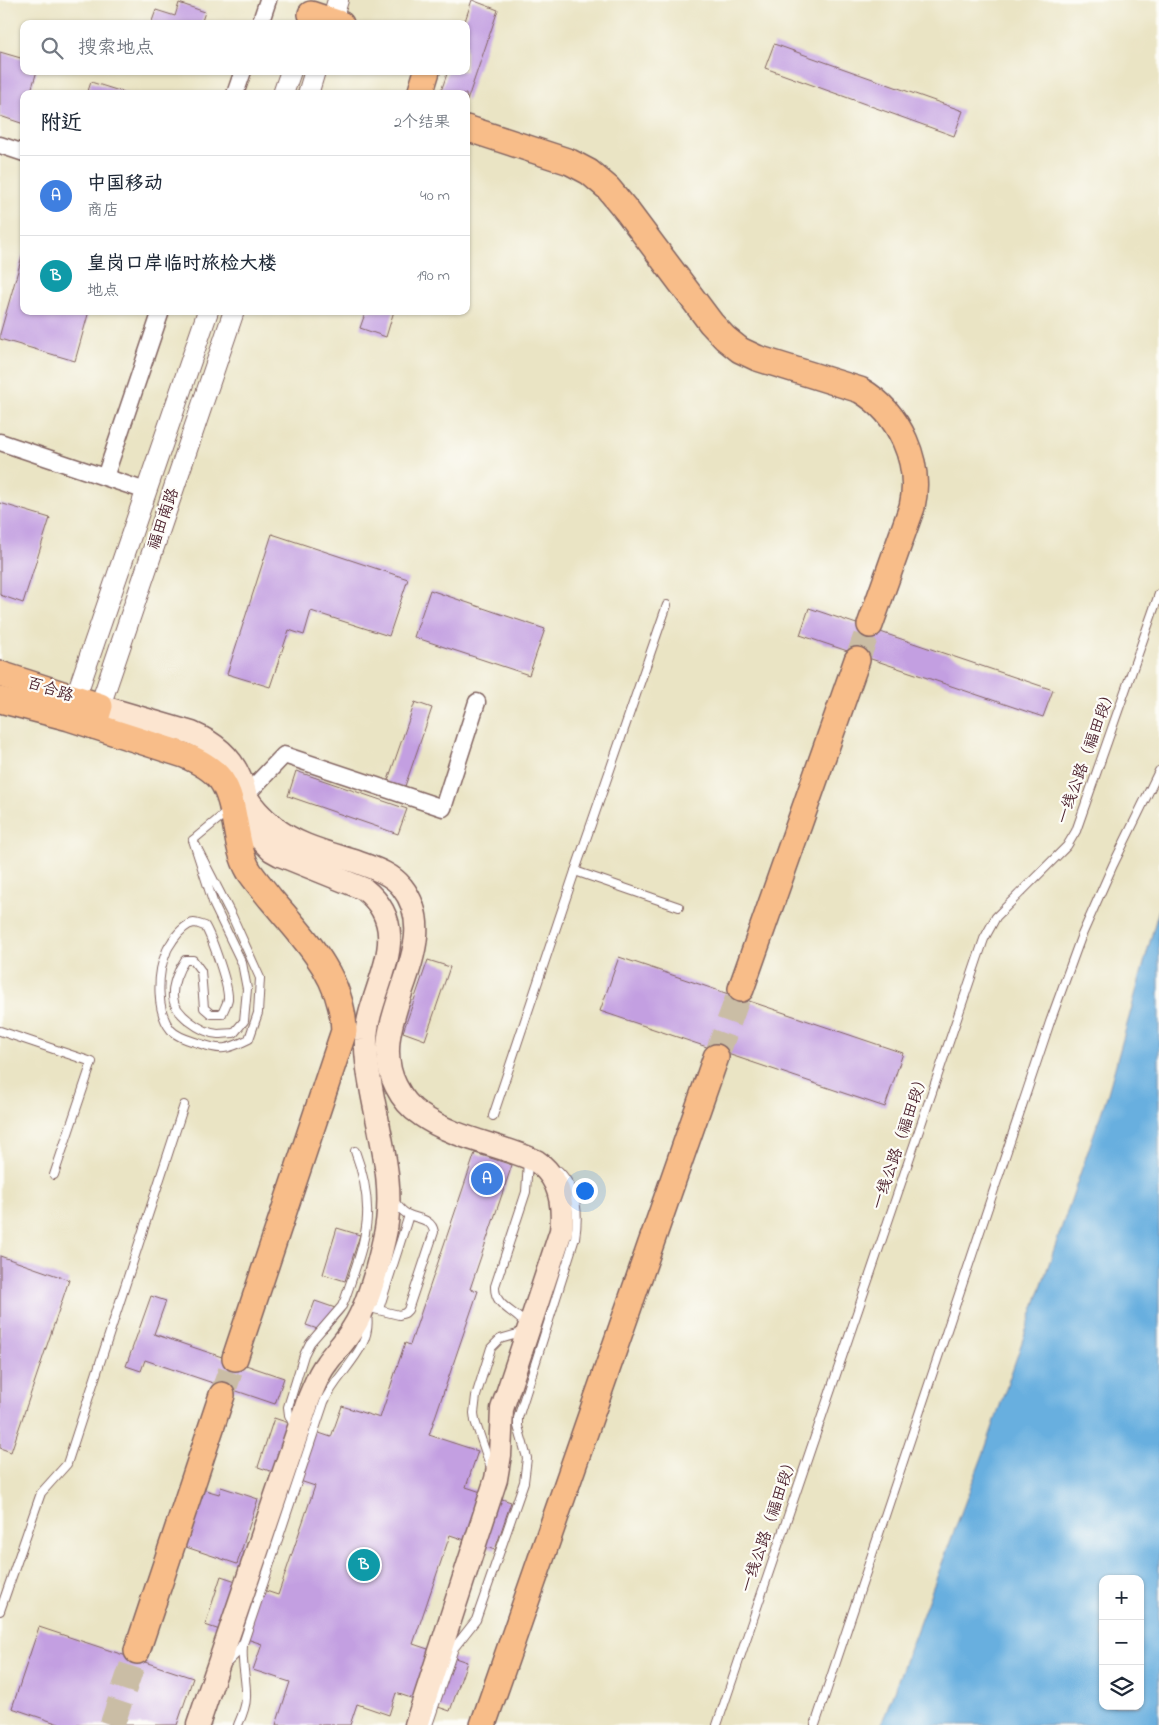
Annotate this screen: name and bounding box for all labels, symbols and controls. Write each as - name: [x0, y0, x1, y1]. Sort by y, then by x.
- search box: [20, 20, 470, 75]
- icon: search: [38, 34, 66, 62]
- text: 搜索地点: [78, 35, 154, 62]
- text: 附近: [40, 109, 82, 139]
- text: 2个结果: [394, 111, 450, 135]
- text: 中国移动: [87, 171, 163, 198]
- text: A: [51, 184, 61, 208]
- text: 40 m: [420, 184, 450, 208]
- text: 商店: [87, 199, 119, 223]
- text: 皇岗口岸临时旅检大楼: [87, 251, 277, 278]
- text: B: [51, 264, 61, 288]
- text: 190 m: [417, 264, 450, 288]
- text: 地点: [87, 279, 119, 303]
- street label: 福田南路: [142, 485, 186, 553]
- street label: 百合路: [23, 671, 77, 709]
- street label: 一线公路（福田段）: [1051, 684, 1123, 828]
- street label: 一线公路（福田段）: [866, 1069, 936, 1213]
- pin: A: [471, 1160, 503, 1198]
- your location: [572, 1178, 598, 1204]
- street label: 一线公路（福田段）: [735, 1452, 805, 1596]
- pin: B: [348, 1546, 380, 1584]
- map controls: [1099, 1575, 1144, 1710]
- button: +: [1099, 1575, 1144, 1620]
- button: −: [1099, 1620, 1144, 1665]
- button: layers: [1099, 1665, 1144, 1710]

